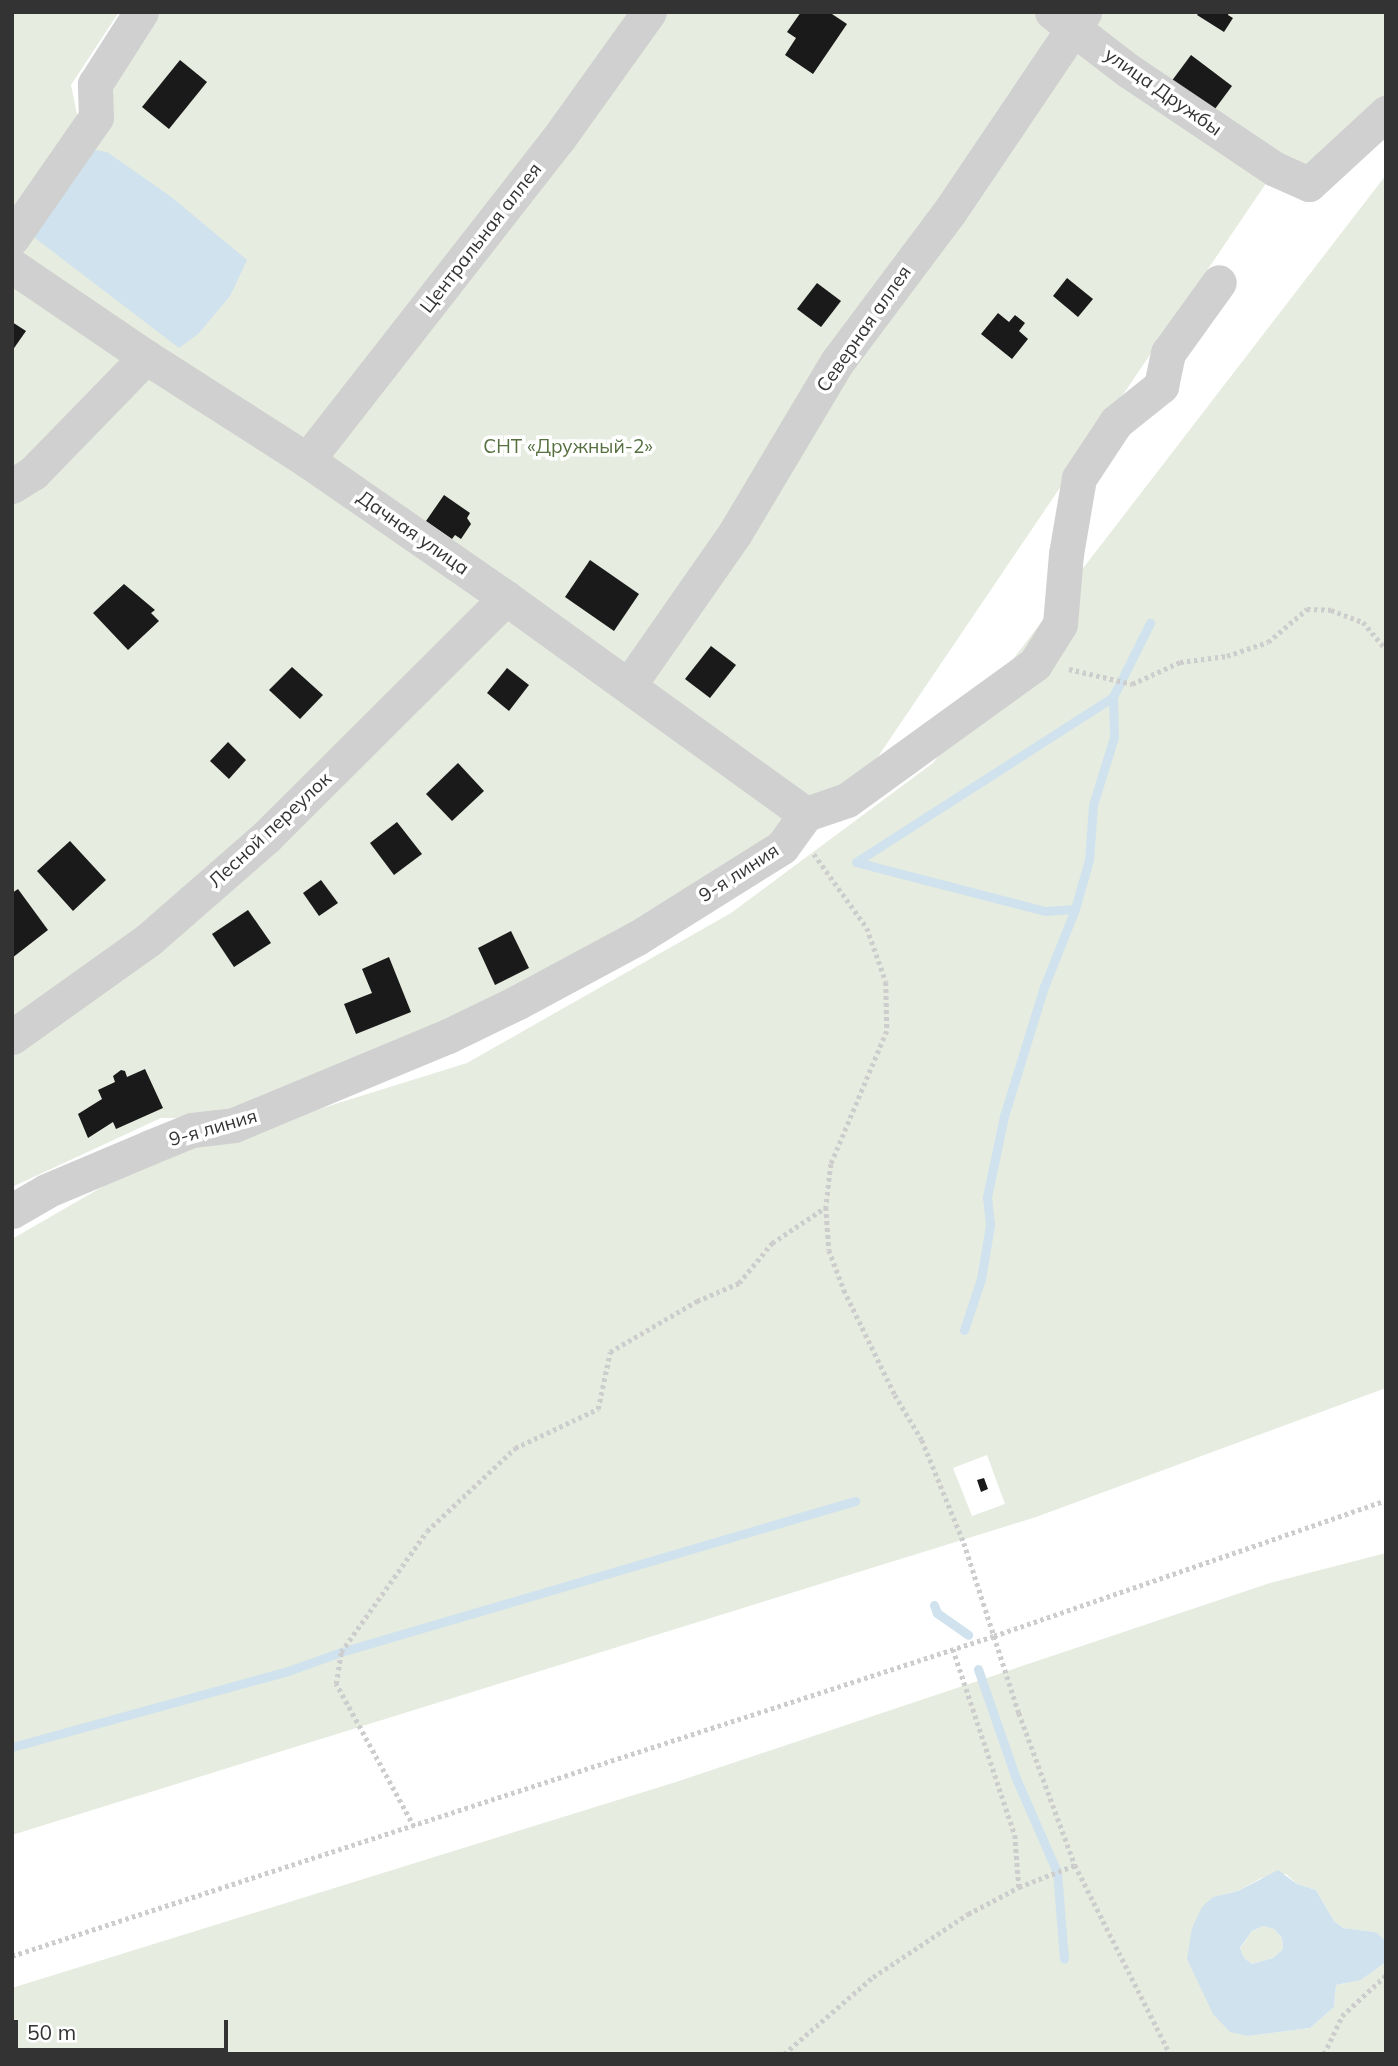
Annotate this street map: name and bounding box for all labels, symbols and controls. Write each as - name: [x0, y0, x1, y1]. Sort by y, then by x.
- street label: улица Дружбы: [1100, 43, 1226, 141]
- street label: Центральная аллея: [415, 159, 547, 317]
- street label: Северная аллея: [812, 261, 916, 397]
- park label: СНТ «Дружный-2»: [483, 436, 653, 458]
- street label: Дачная улица: [353, 486, 473, 580]
- street label: Лесной переулок: [204, 767, 336, 893]
- street label: 9-я линия: [695, 839, 783, 907]
- street label: 9-я линия: [166, 1105, 260, 1151]
- scale bar: [18, 2007, 231, 2050]
- text: 50 m: [27, 2019, 76, 2045]

